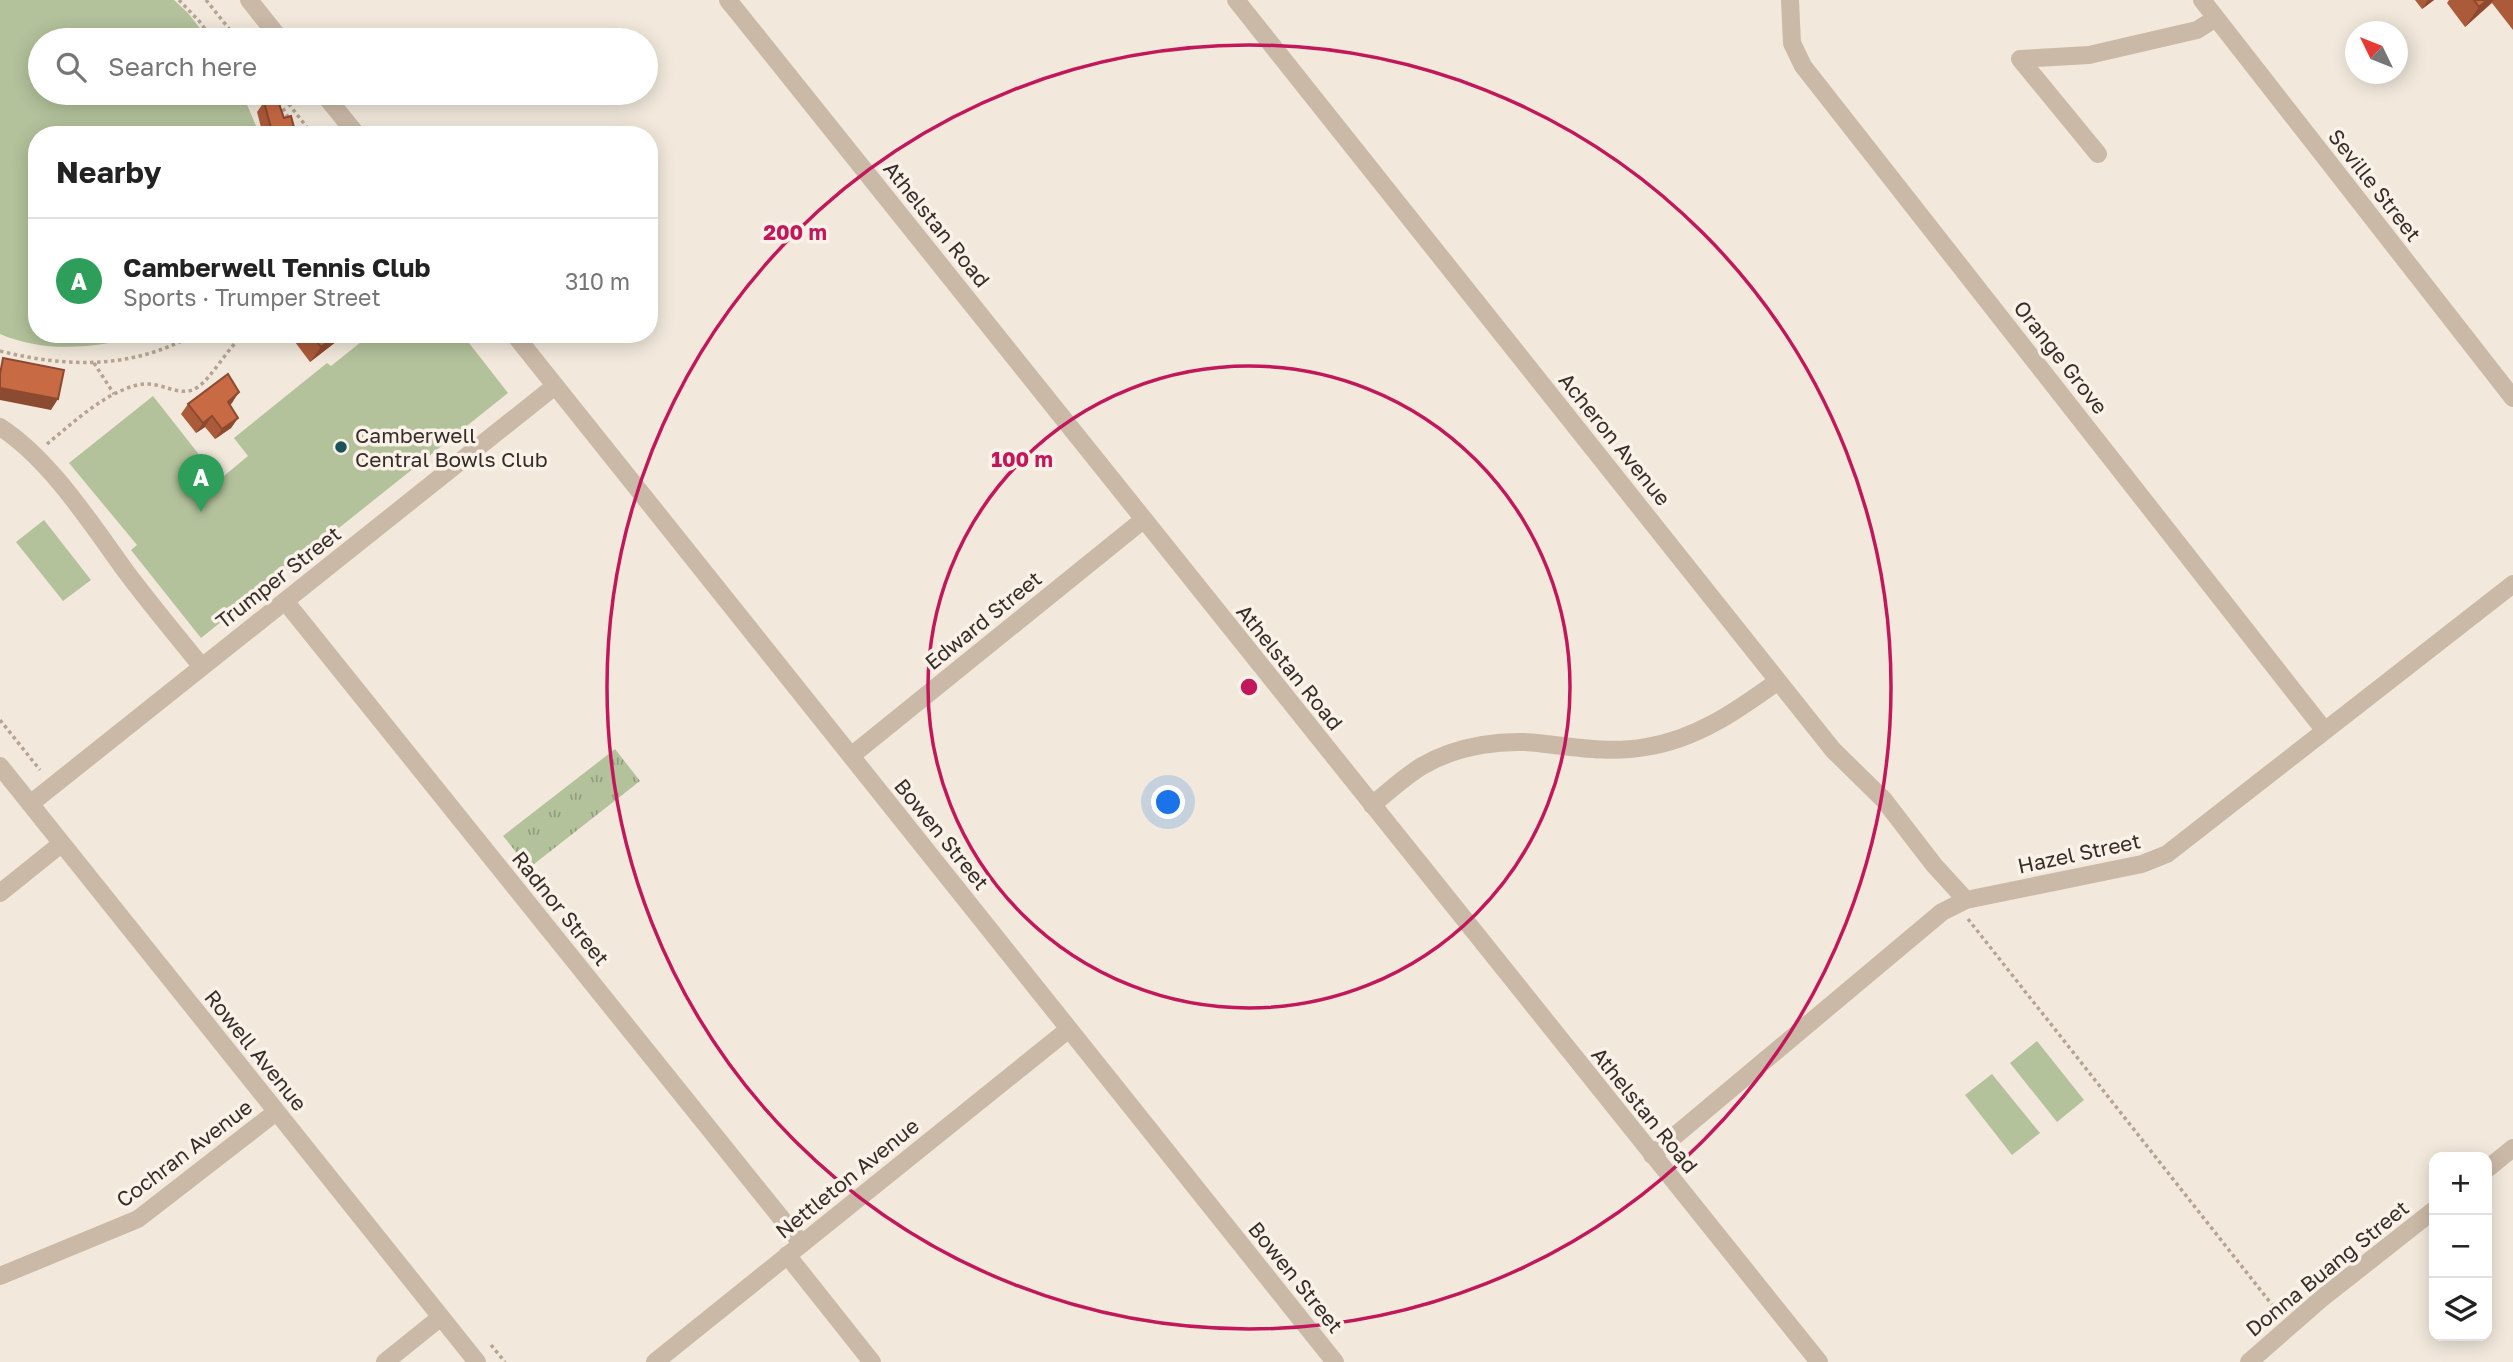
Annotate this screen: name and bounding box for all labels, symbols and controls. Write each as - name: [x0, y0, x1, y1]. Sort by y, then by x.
- north arrow: [2345, 21, 2408, 84]
- search box: [28, 28, 658, 105]
- icon: search: [52, 48, 90, 86]
- text: Search here: [108, 51, 257, 82]
- street label: Seville Street: [2323, 124, 2427, 246]
- text: Nearby: [56, 154, 161, 190]
- street label: Athelstan Road: [878, 156, 996, 292]
- text: 200 m: [763, 219, 827, 245]
- text: Camberwell Tennis Club: [123, 252, 430, 283]
- text: A: [71, 267, 87, 295]
- text: 310 m: [565, 267, 630, 295]
- text: Sports · Trumper Street: [123, 283, 381, 311]
- street label: Orange Grove: [2009, 295, 2113, 419]
- street label: Acheron Avenue: [1554, 367, 1676, 511]
- place label: Camberwell Central Bowls Club: [355, 422, 548, 472]
- marker: Camberwell Central Bowls Club: [333, 439, 349, 455]
- text: 100 m: [991, 446, 1053, 472]
- pin: A: [178, 454, 224, 512]
- street label: Trumper Street: [210, 520, 346, 634]
- street label: Edward Street: [920, 565, 1046, 675]
- street label: Athelstan Road: [1231, 599, 1349, 735]
- centre of rings: [1237, 675, 1261, 699]
- street label: Bowen Street: [889, 773, 995, 895]
- your location: [1151, 785, 1185, 819]
- street label: Hazel Street: [2015, 827, 2143, 879]
- street label: Radnor Street: [507, 845, 615, 971]
- street label: Rowell Avenue: [199, 984, 313, 1116]
- street label: Athelstan Road: [1586, 1042, 1704, 1178]
- street label: Cochran Avenue: [111, 1093, 257, 1213]
- street label: Nettleton Avenue: [770, 1112, 924, 1244]
- map controls: [2429, 1152, 2492, 1341]
- button: +: [2429, 1152, 2492, 1215]
- street label: Donna Buang Street: [2240, 1194, 2414, 1342]
- button: −: [2429, 1215, 2492, 1278]
- street label: Bowen Street: [1243, 1216, 1349, 1338]
- button: layers: [2429, 1278, 2492, 1341]

